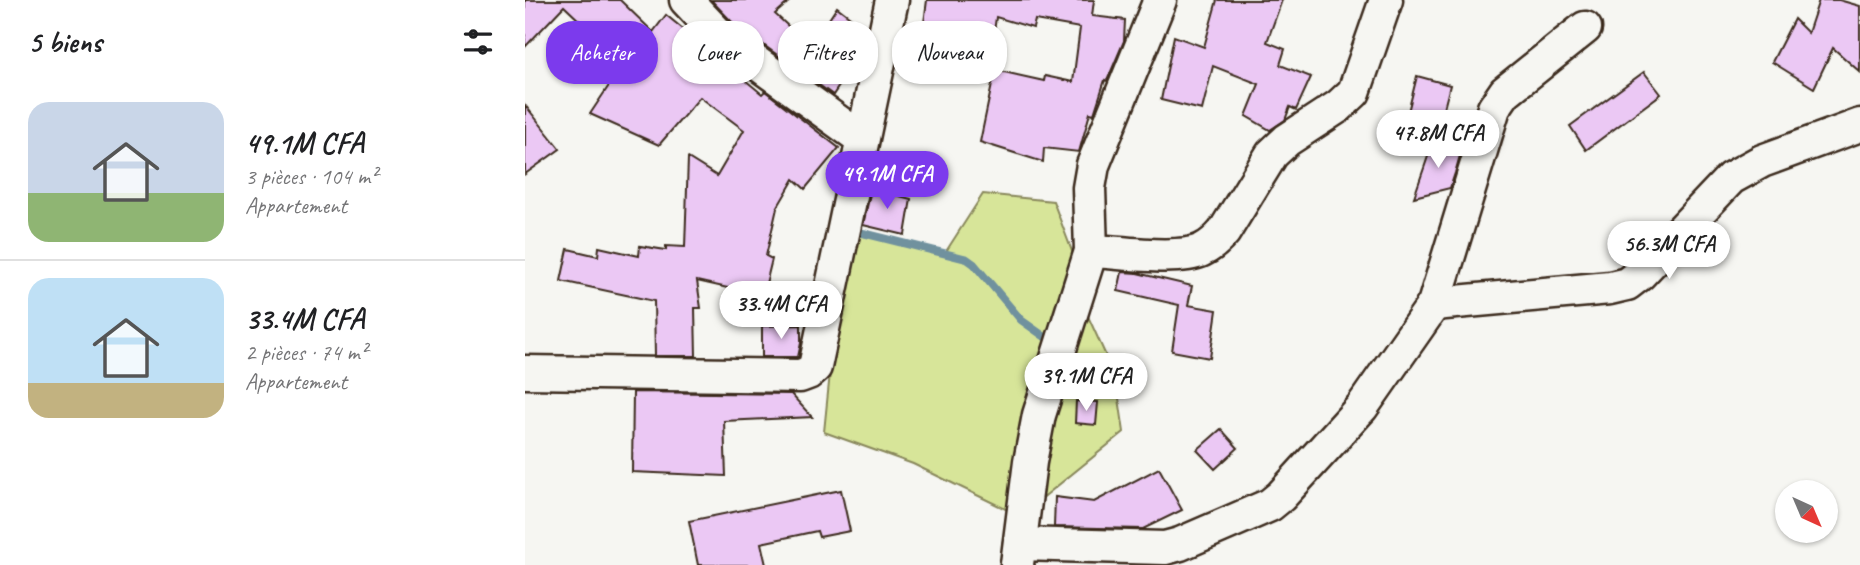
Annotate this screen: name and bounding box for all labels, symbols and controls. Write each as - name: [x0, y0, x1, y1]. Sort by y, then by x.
- chip: Acheter: [546, 21, 658, 84]
- chip: Louer: [672, 21, 764, 84]
- chip: Filtres: [778, 21, 878, 84]
- chip: Nouveau: [892, 21, 1007, 84]
- text: 5 biens: [28, 23, 102, 61]
- icon: filters: [459, 23, 497, 61]
- pin: 47.8M CFA: [1358, 110, 1518, 170]
- text: 47.8M CFA: [1392, 118, 1484, 147]
- text: 49.1M CFA: [245, 124, 364, 162]
- icon: home: [84, 130, 168, 214]
- pin: 49.1M CFA: [807, 152, 967, 211]
- text: 49.1M CFA: [842, 159, 932, 188]
- text: 3 pièces · 104 m²: [245, 162, 377, 191]
- text: Appartement: [245, 191, 347, 220]
- pin: 56.3M CFA: [1589, 222, 1749, 281]
- text: 56.3M CFA: [1623, 229, 1715, 258]
- pin: 33.4M CFA: [701, 282, 861, 341]
- text: 33.4M CFA: [735, 289, 827, 318]
- text: 33.4M CFA: [245, 300, 364, 338]
- icon: home: [84, 306, 168, 390]
- text: 2 pièces · 74 m²: [245, 338, 367, 367]
- pin: 39.1M CFA: [1006, 354, 1166, 413]
- text: 39.1M CFA: [1041, 361, 1131, 390]
- text: Appartement: [245, 367, 347, 396]
- north arrow: [1775, 480, 1837, 542]
- map controls: [1775, 480, 1838, 543]

